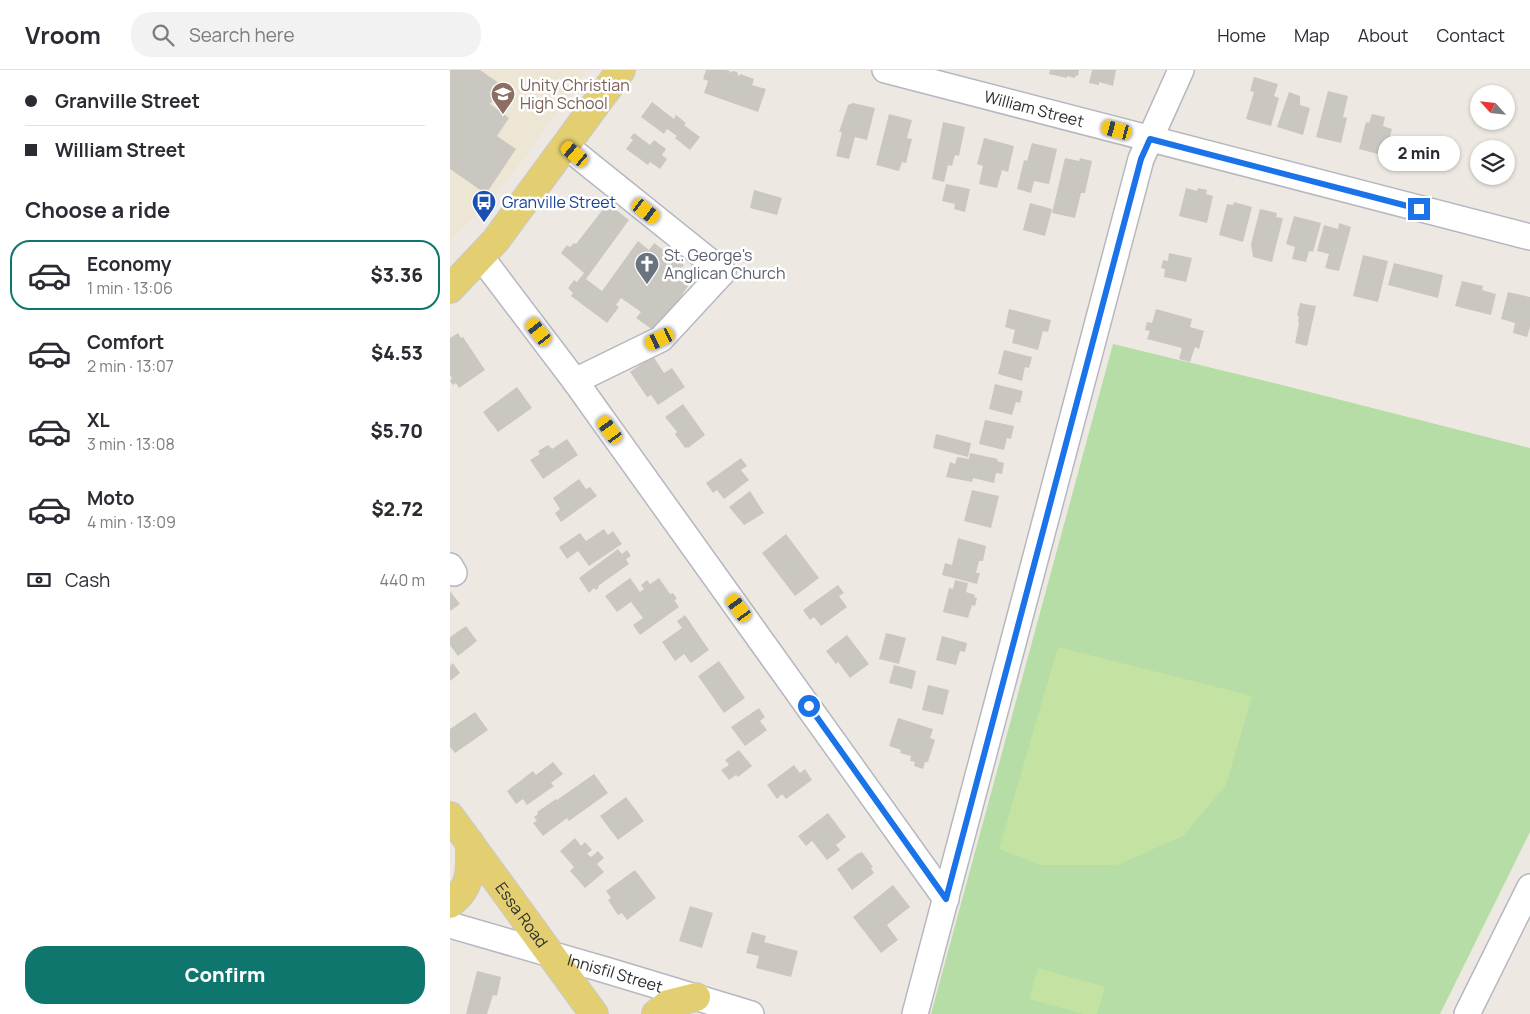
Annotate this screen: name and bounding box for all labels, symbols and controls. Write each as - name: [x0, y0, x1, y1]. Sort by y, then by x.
- search box: [131, 12, 481, 57]
- text: Vroom: [25, 18, 101, 51]
- icon: search: [149, 21, 177, 49]
- text: Search here: [189, 22, 295, 48]
- text: Home: [1217, 23, 1266, 47]
- text: Map: [1294, 23, 1330, 47]
- text: About: [1358, 23, 1408, 47]
- text: Contact: [1436, 23, 1505, 47]
- place label: Unity Christian High School: [520, 74, 630, 114]
- school or university icon: Unity Christian High School: [490, 81, 516, 115]
- street label: William Street: [982, 85, 1086, 132]
- north arrow: [1470, 85, 1515, 130]
- map controls: [1470, 85, 1515, 185]
- text: Granville Street: [55, 88, 200, 114]
- car: [1100, 119, 1133, 141]
- callout: 2 min: [1378, 136, 1460, 172]
- text: William Street: [55, 137, 186, 163]
- car: [558, 139, 591, 169]
- button: layers: [1470, 140, 1515, 185]
- text: 2 min: [1398, 142, 1440, 164]
- bus stop icon: Granville Street: [471, 189, 497, 223]
- place label: Granville Street: [502, 191, 616, 213]
- text: Choose a ride: [25, 195, 170, 225]
- car: [629, 196, 662, 226]
- route end: [1408, 198, 1430, 220]
- place label: St. George's Anglican Church: [664, 244, 785, 284]
- text: Economy: [87, 251, 171, 277]
- church icon: St. George's Anglican Church: [634, 251, 660, 285]
- icon: car: [27, 253, 72, 298]
- text: $3.36: [370, 262, 423, 288]
- text: 1 min · 13:06: [87, 277, 173, 299]
- car: [523, 316, 554, 348]
- car: [643, 326, 676, 352]
- text: Comfort: [87, 329, 164, 355]
- icon: car: [27, 331, 72, 376]
- text: $4.53: [371, 340, 423, 366]
- text: 2 min · 13:07: [87, 355, 174, 377]
- text: XL: [87, 407, 110, 433]
- icon: car: [27, 409, 72, 454]
- car: [595, 413, 624, 447]
- text: $5.70: [370, 418, 423, 444]
- text: 3 min · 13:08: [87, 433, 175, 455]
- text: Moto: [87, 485, 134, 511]
- icon: car: [27, 487, 72, 532]
- text: $2.72: [371, 496, 423, 522]
- text: 4 min · 13:09: [87, 511, 176, 533]
- icon: cash: [25, 566, 53, 594]
- text: Cash: [65, 567, 110, 593]
- text: 440 m: [379, 569, 425, 591]
- car: [724, 591, 753, 625]
- route start: [798, 695, 820, 717]
- street label: Essa Road: [491, 877, 553, 952]
- button: Confirm: [25, 946, 425, 1004]
- street label: Innisfil Street: [565, 949, 666, 998]

